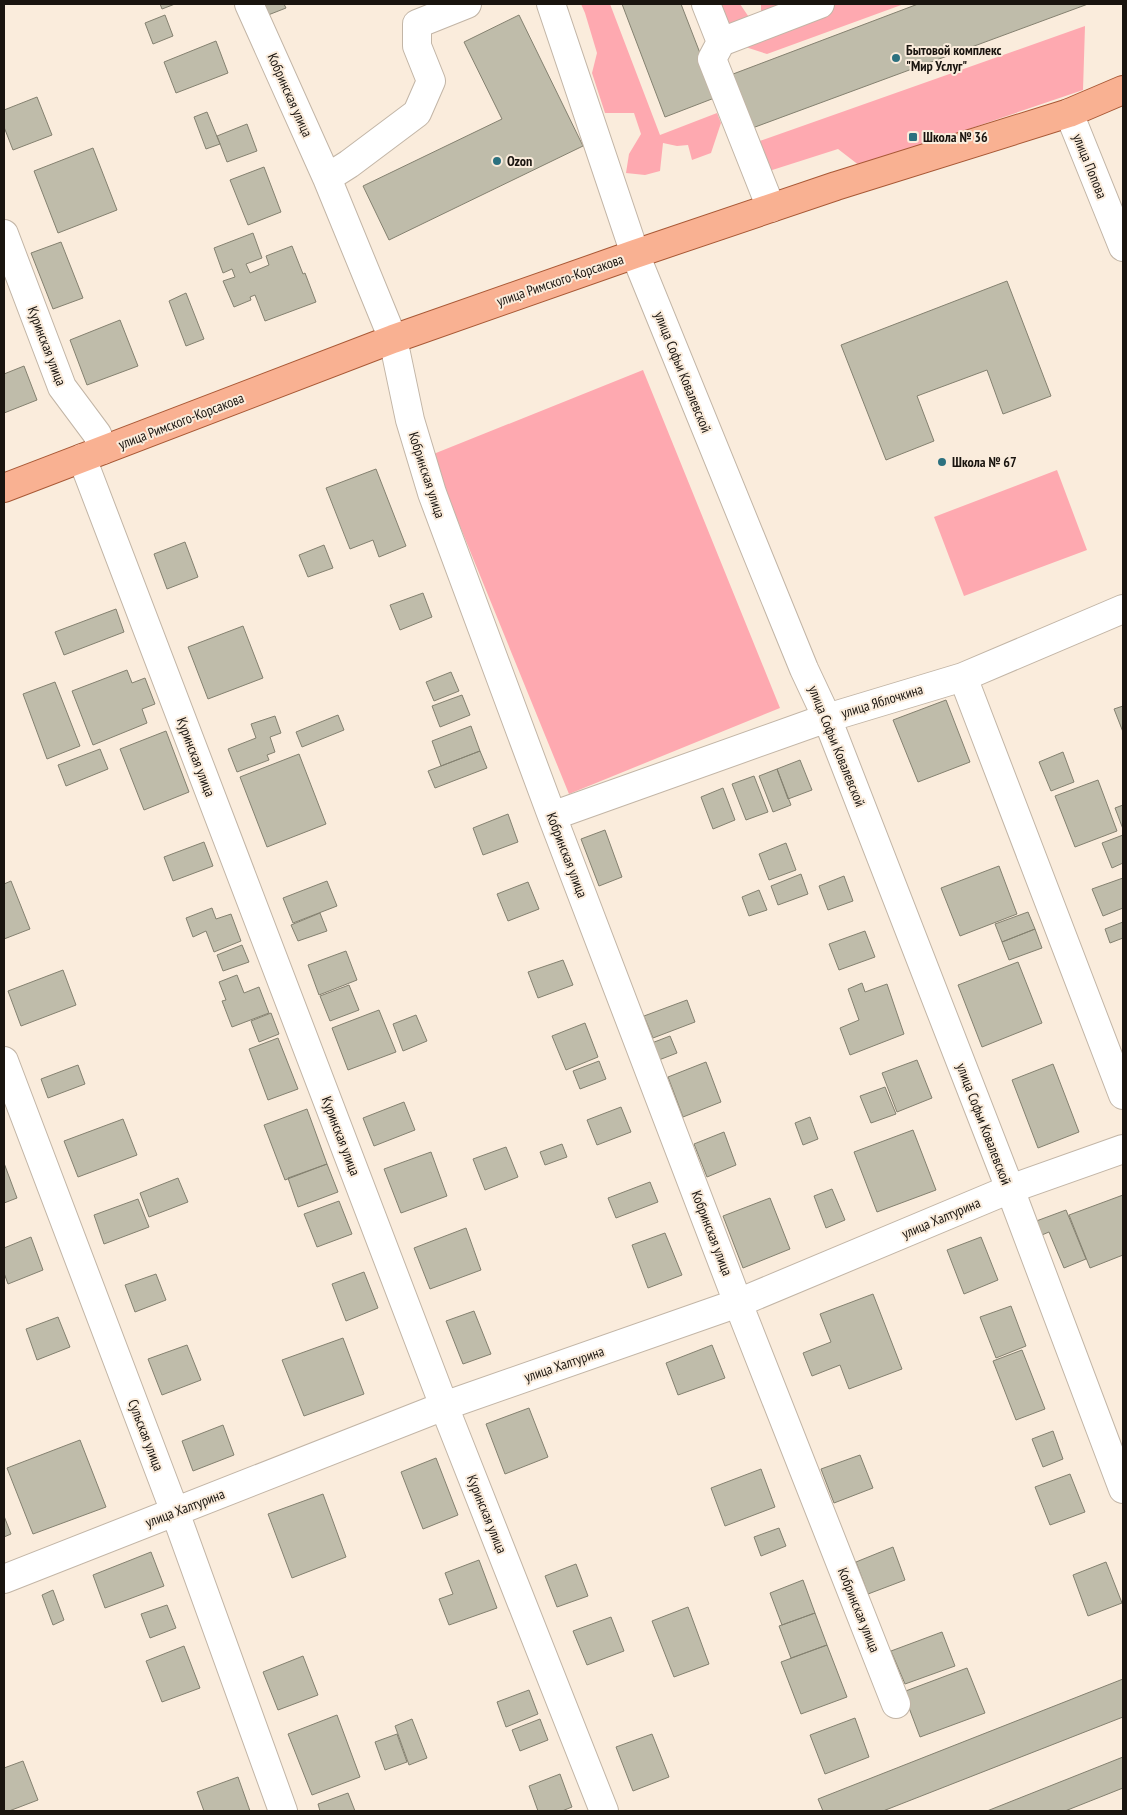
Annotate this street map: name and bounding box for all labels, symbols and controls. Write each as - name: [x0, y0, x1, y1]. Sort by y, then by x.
- place label: Бытовой комплекс "Мир Услуг": [906, 41, 1002, 75]
- street label: Кобринская улица: [264, 50, 316, 140]
- marker: Бытовой комплекс "Мир Услуг": [890, 52, 902, 64]
- place label: Школа № 36: [923, 128, 988, 146]
- marker: Школа № 36: [907, 131, 919, 143]
- street label: улица Попова: [1069, 131, 1111, 201]
- place label: Ozon: [507, 152, 532, 170]
- marker: Ozon: [491, 155, 503, 167]
- street label: улица Римского-Корсакова: [494, 250, 626, 310]
- street label: Куринская улица: [24, 304, 70, 388]
- street label: улица Софьи Ковалевской: [650, 309, 716, 435]
- street label: улица Римского-Корсакова: [116, 389, 246, 453]
- street label: Кобринская улица: [405, 430, 449, 520]
- place label: Школа № 67: [952, 453, 1017, 471]
- marker: Школа № 67: [936, 456, 948, 468]
- street label: улица Яблочкина: [839, 680, 925, 722]
- street label: улица Софьи Ковалевской: [804, 683, 870, 809]
- street label: Куринская улица: [173, 715, 219, 799]
- street label: Кобринская улица: [543, 810, 591, 900]
- street label: улица Софьи Ковалевской: [952, 1061, 1016, 1187]
- street label: Куринская улица: [318, 1094, 364, 1178]
- street label: Кобринская улица: [688, 1188, 736, 1278]
- street label: улица Халтурина: [899, 1193, 983, 1243]
- street label: улица Халтурина: [522, 1342, 606, 1386]
- street label: Сульская улица: [124, 1397, 168, 1473]
- street label: Куринская улица: [463, 1472, 511, 1556]
- street label: улица Халтурина: [143, 1485, 227, 1531]
- street label: Кобринская улица: [834, 1565, 884, 1655]

